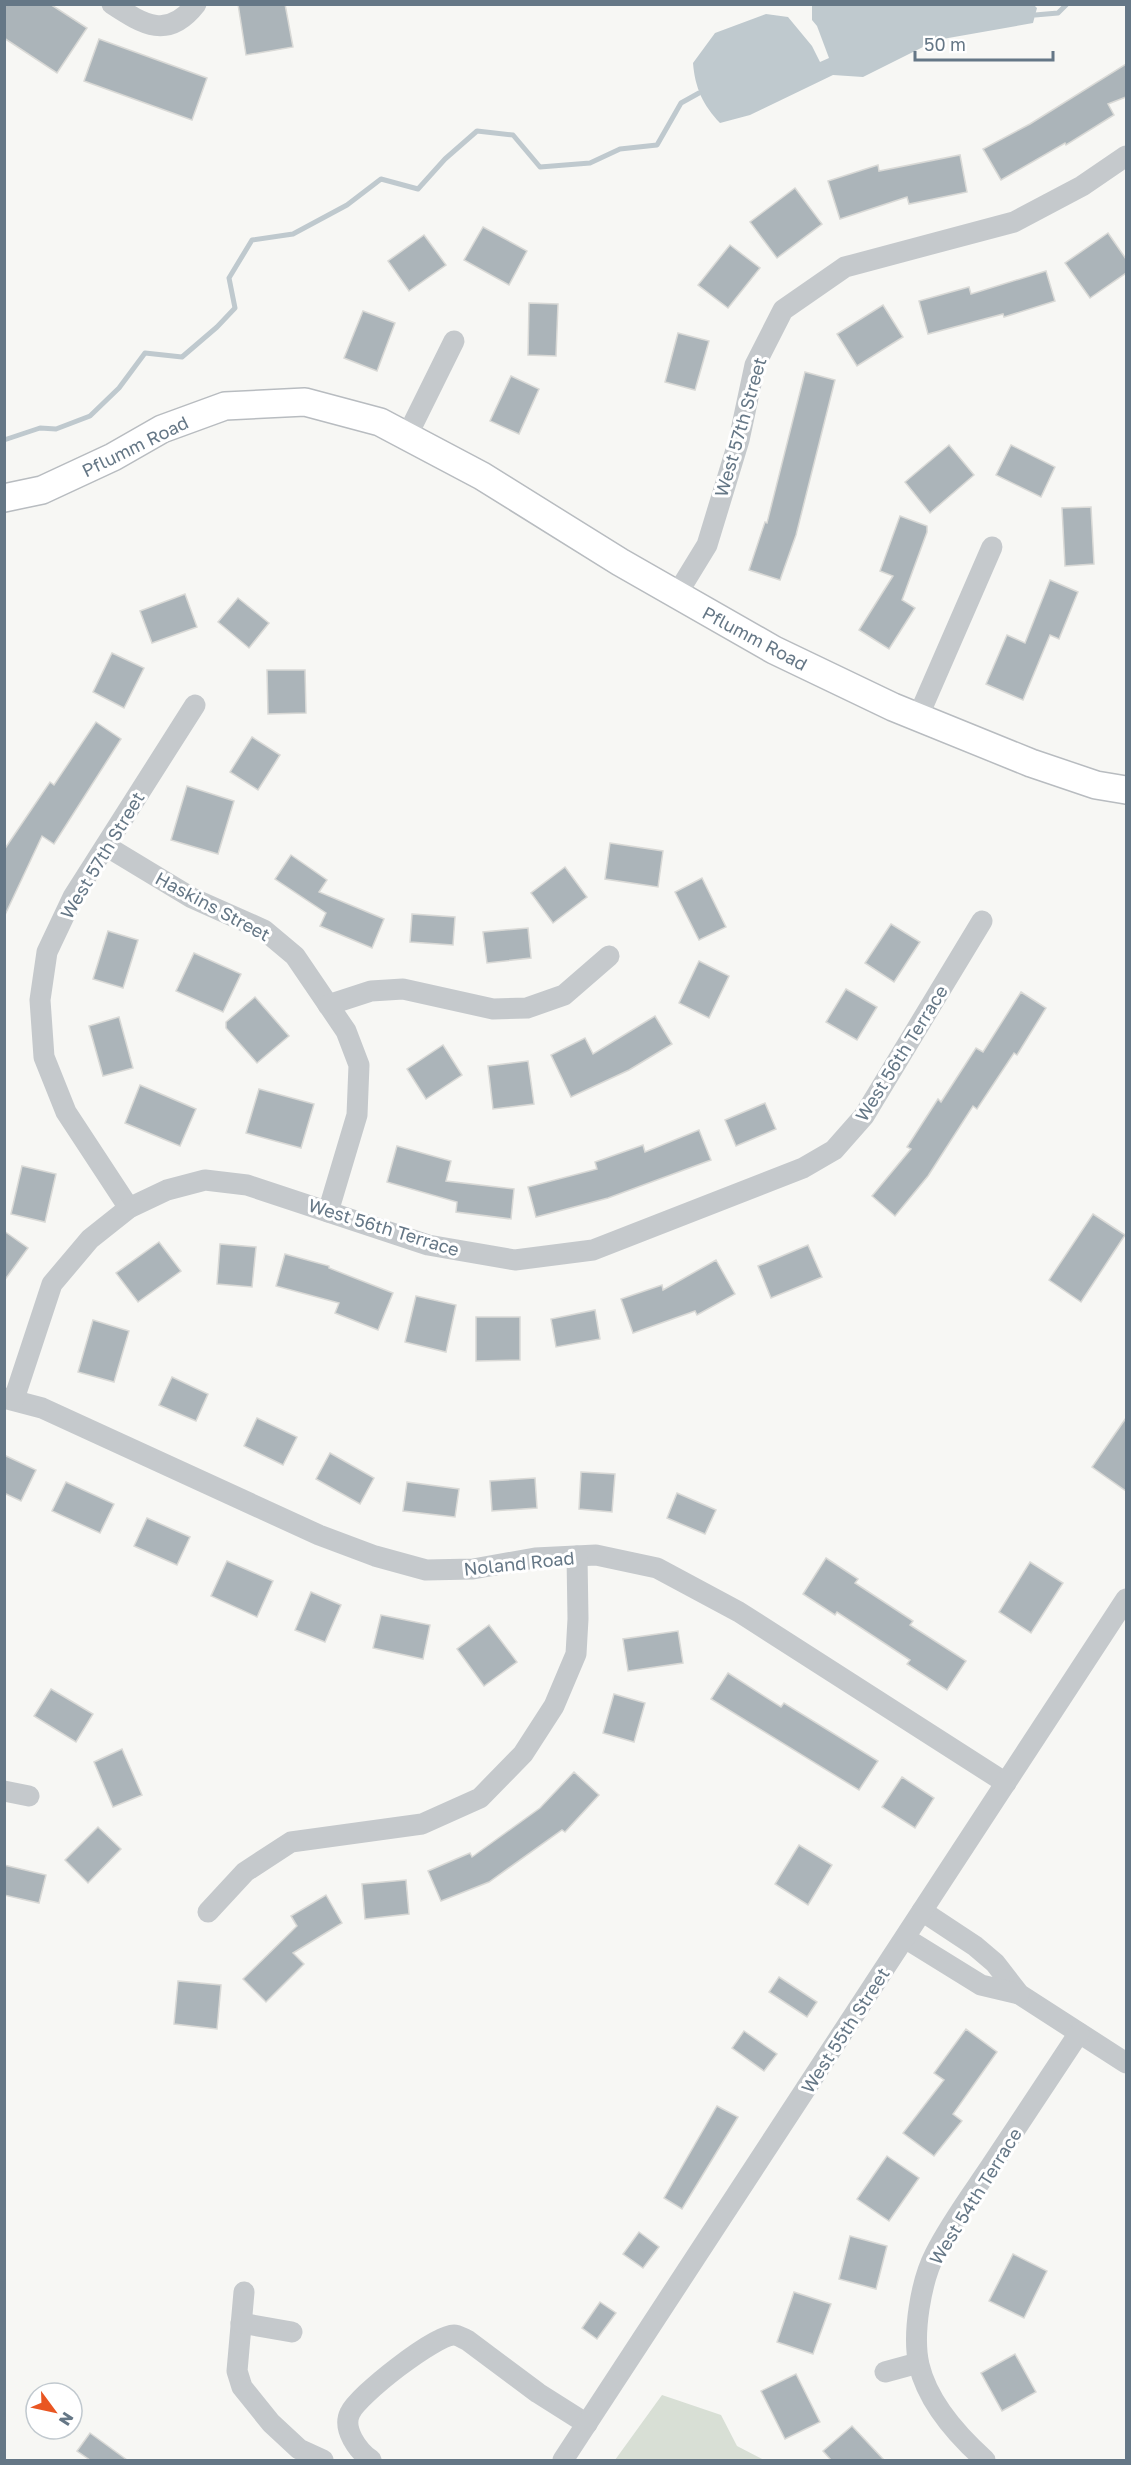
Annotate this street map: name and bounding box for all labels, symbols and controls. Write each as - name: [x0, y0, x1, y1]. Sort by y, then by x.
- scale bar: [915, 24, 1053, 62]
- text: 50 m: [924, 33, 966, 55]
- street label: West 57th Street: [710, 355, 770, 499]
- street label: Pflumm Road: [78, 411, 192, 481]
- street label: Pflumm Road: [699, 601, 811, 675]
- street label: West 57th Street: [55, 787, 149, 923]
- street label: Haskins Street: [152, 867, 274, 945]
- street label: West 56th Terrace: [850, 981, 952, 1125]
- street label: West 56th Terrace: [306, 1194, 462, 1260]
- street label: Noland Road: [463, 1546, 575, 1580]
- street label: West 55th Street: [796, 1963, 894, 2097]
- street label: West 54th Terrace: [924, 2124, 1026, 2268]
- north arrow: [24, 2381, 84, 2441]
- text: N: [55, 2409, 78, 2430]

